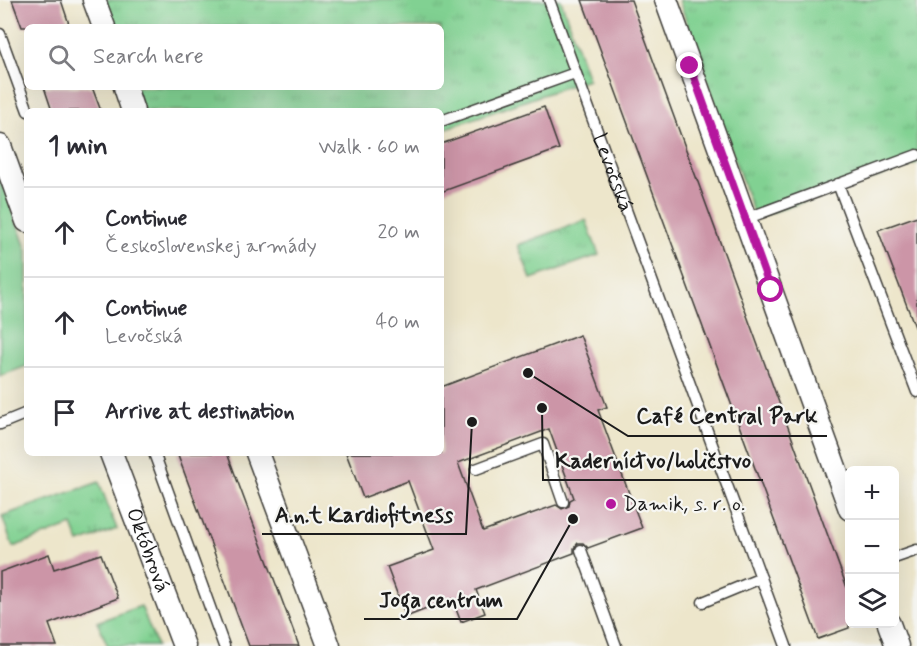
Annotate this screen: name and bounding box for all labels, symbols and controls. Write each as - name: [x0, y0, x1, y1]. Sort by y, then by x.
- search box: [24, 24, 444, 90]
- icon: search: [45, 41, 78, 74]
- text: Search here: [93, 43, 204, 71]
- route end: [676, 52, 702, 78]
- text: 1 min: [48, 130, 108, 164]
- street label: Levočská: [585, 130, 640, 216]
- text: Walk · 60 m: [318, 134, 420, 161]
- text: Continue: [105, 205, 187, 233]
- icon: ahead: [48, 216, 81, 249]
- text: 20 m: [377, 219, 420, 246]
- text: Československej armády: [105, 233, 317, 260]
- route start: [757, 276, 783, 302]
- text: Continue: [105, 295, 187, 323]
- icon: ahead: [48, 306, 81, 339]
- text: 40 m: [376, 309, 420, 336]
- text: Levočská: [105, 323, 183, 350]
- icon: arrive: [48, 396, 81, 429]
- callout: Café Central Park: [628, 396, 827, 436]
- text: Arrive at destination: [105, 398, 295, 426]
- text: Café Central Park: [636, 403, 818, 431]
- callout: Kaderníctvo/holičstvo: [543, 440, 763, 480]
- text: Kaderníctvo/holičstvo: [555, 448, 751, 476]
- map controls: [845, 466, 899, 628]
- button: +: [845, 466, 899, 520]
- place label: Damik, s. r. o.: [623, 490, 745, 518]
- callout: A.n.t Kardiofitness: [262, 494, 466, 534]
- marker: Damik, s. r. o.: [604, 497, 618, 511]
- text: A.n.t Kardiofitness: [275, 502, 454, 530]
- street label: Októbrová: [119, 504, 177, 597]
- button: −: [845, 520, 899, 574]
- button: layers: [845, 574, 899, 628]
- callout: Joga centrum: [364, 579, 517, 619]
- text: Joga centrum: [379, 587, 503, 619]

